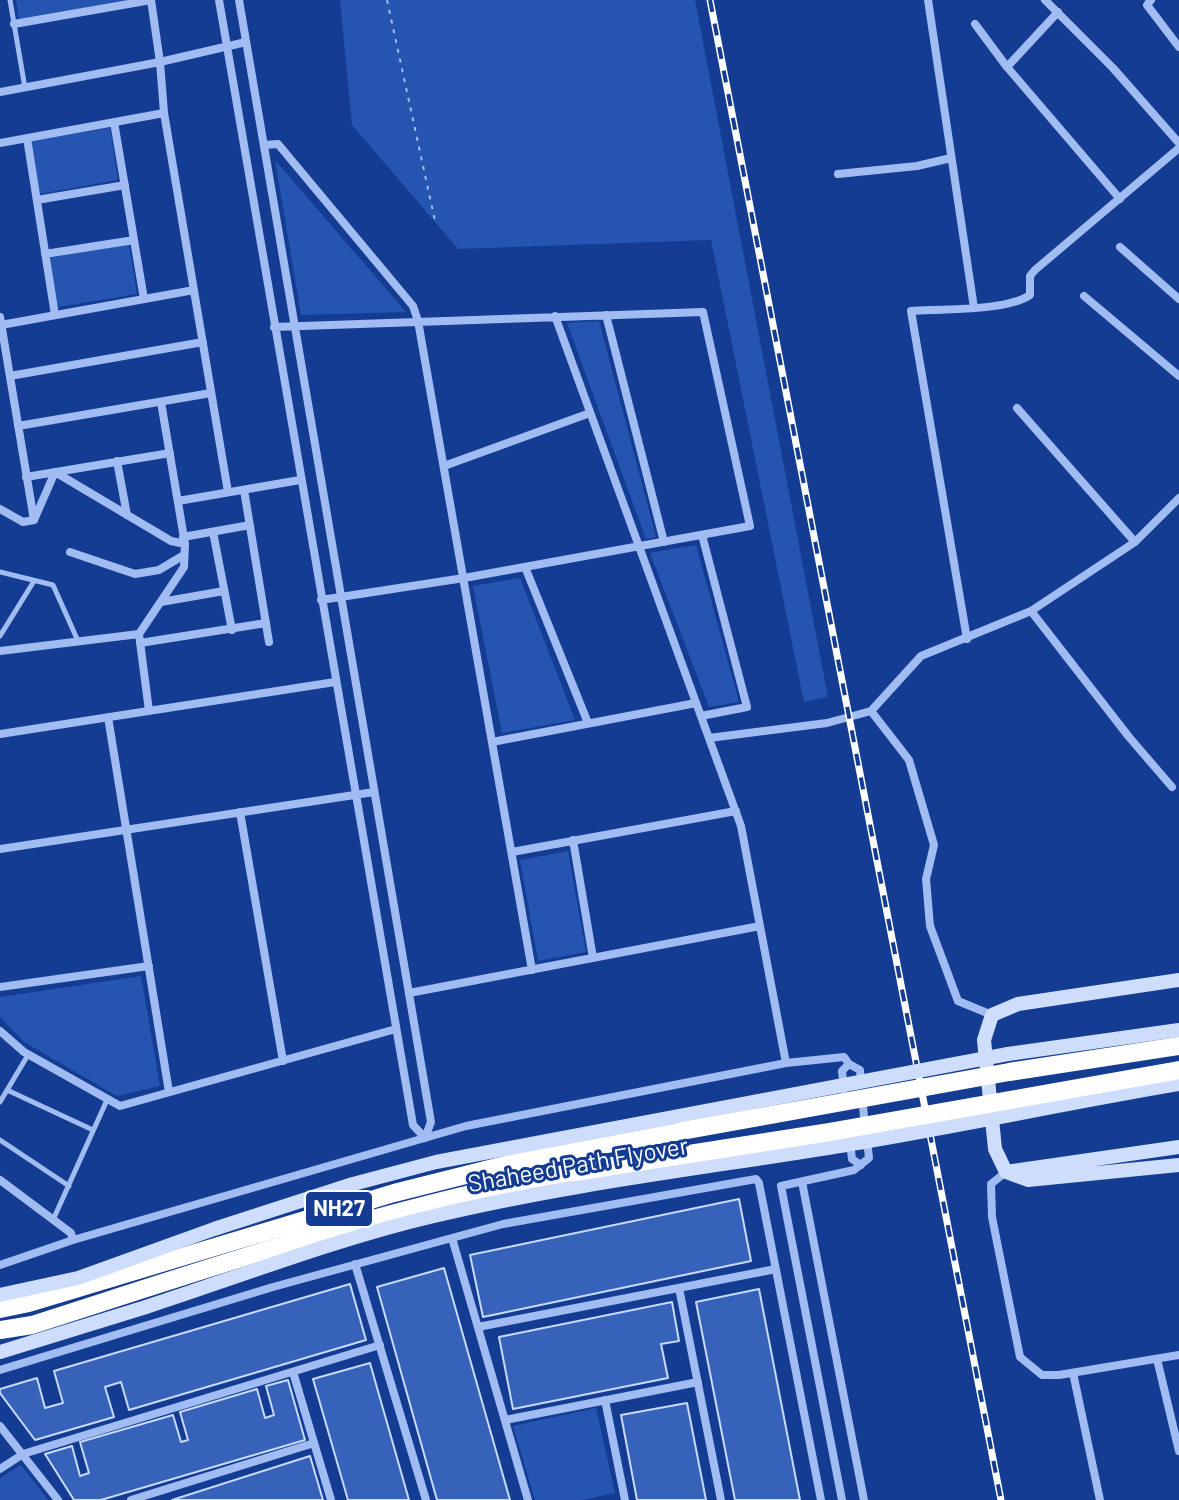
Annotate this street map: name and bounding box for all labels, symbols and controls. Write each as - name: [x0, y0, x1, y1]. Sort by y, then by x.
- street label: Shaheed Path Flyover: [466, 1131, 690, 1199]
- road number: NH27: [305, 1191, 373, 1227]

